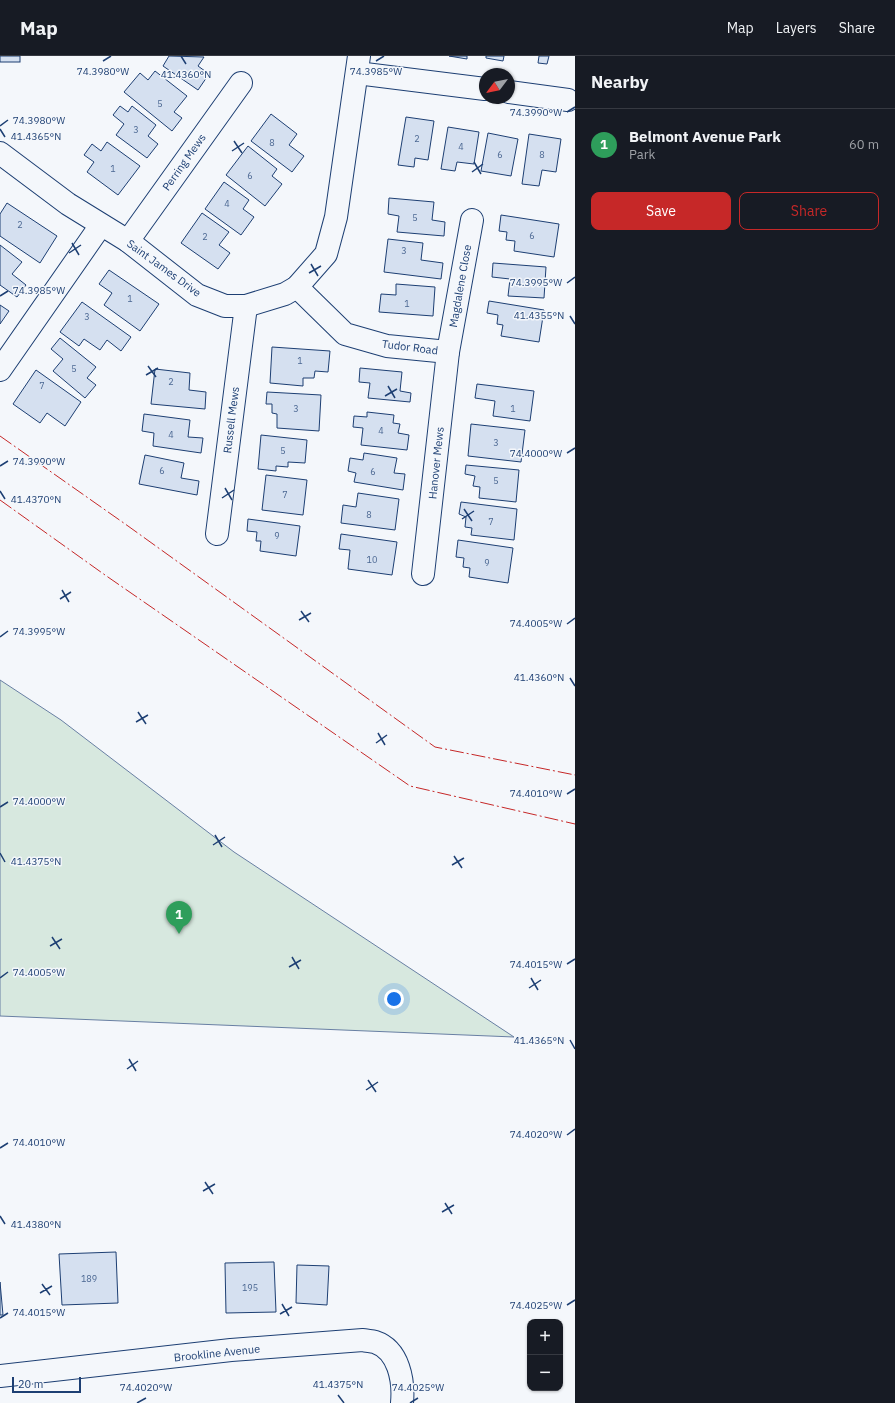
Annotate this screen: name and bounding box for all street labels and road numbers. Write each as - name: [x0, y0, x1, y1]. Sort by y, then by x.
- street label: Perring Mews: [159, 131, 209, 193]
- street label: Saint James Drive: [124, 236, 204, 300]
- street label: Magdalene Close: [446, 243, 474, 329]
- street label: Tudor Road: [381, 337, 439, 357]
- street label: Russell Mews: [220, 386, 242, 454]
- street label: Hanover Mews: [425, 426, 447, 500]
- street label: Brookline Avenue: [173, 1342, 261, 1364]

